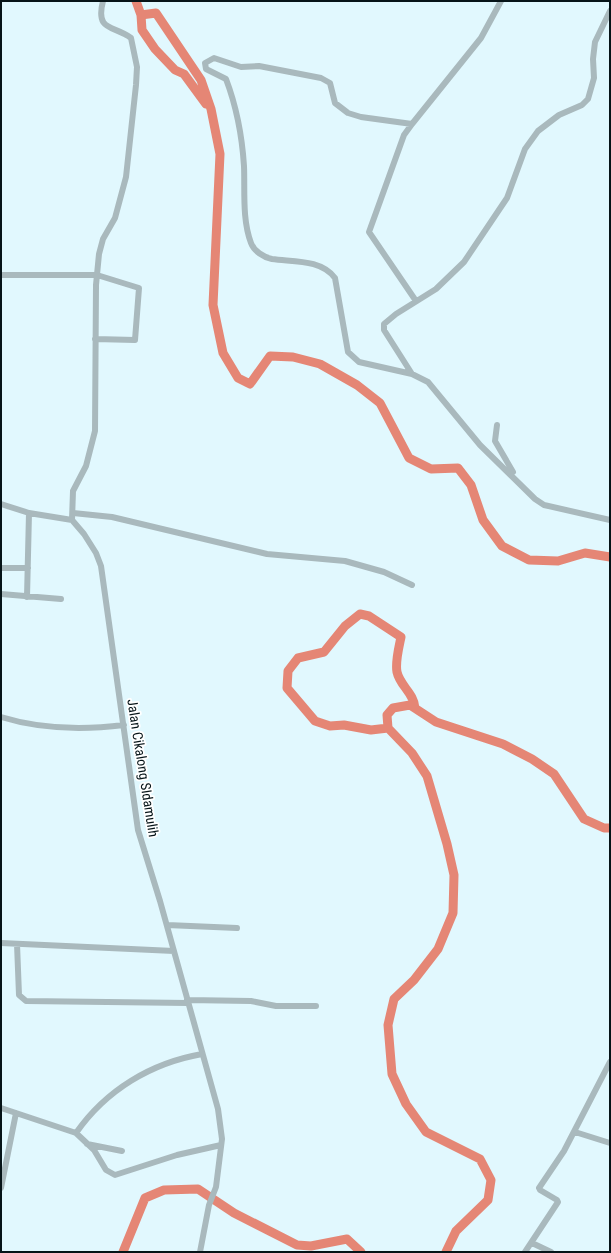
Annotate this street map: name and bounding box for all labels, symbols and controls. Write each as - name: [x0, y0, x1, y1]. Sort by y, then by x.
- street label: Jalan Cikalong SIdamulih: [124, 698, 162, 838]

